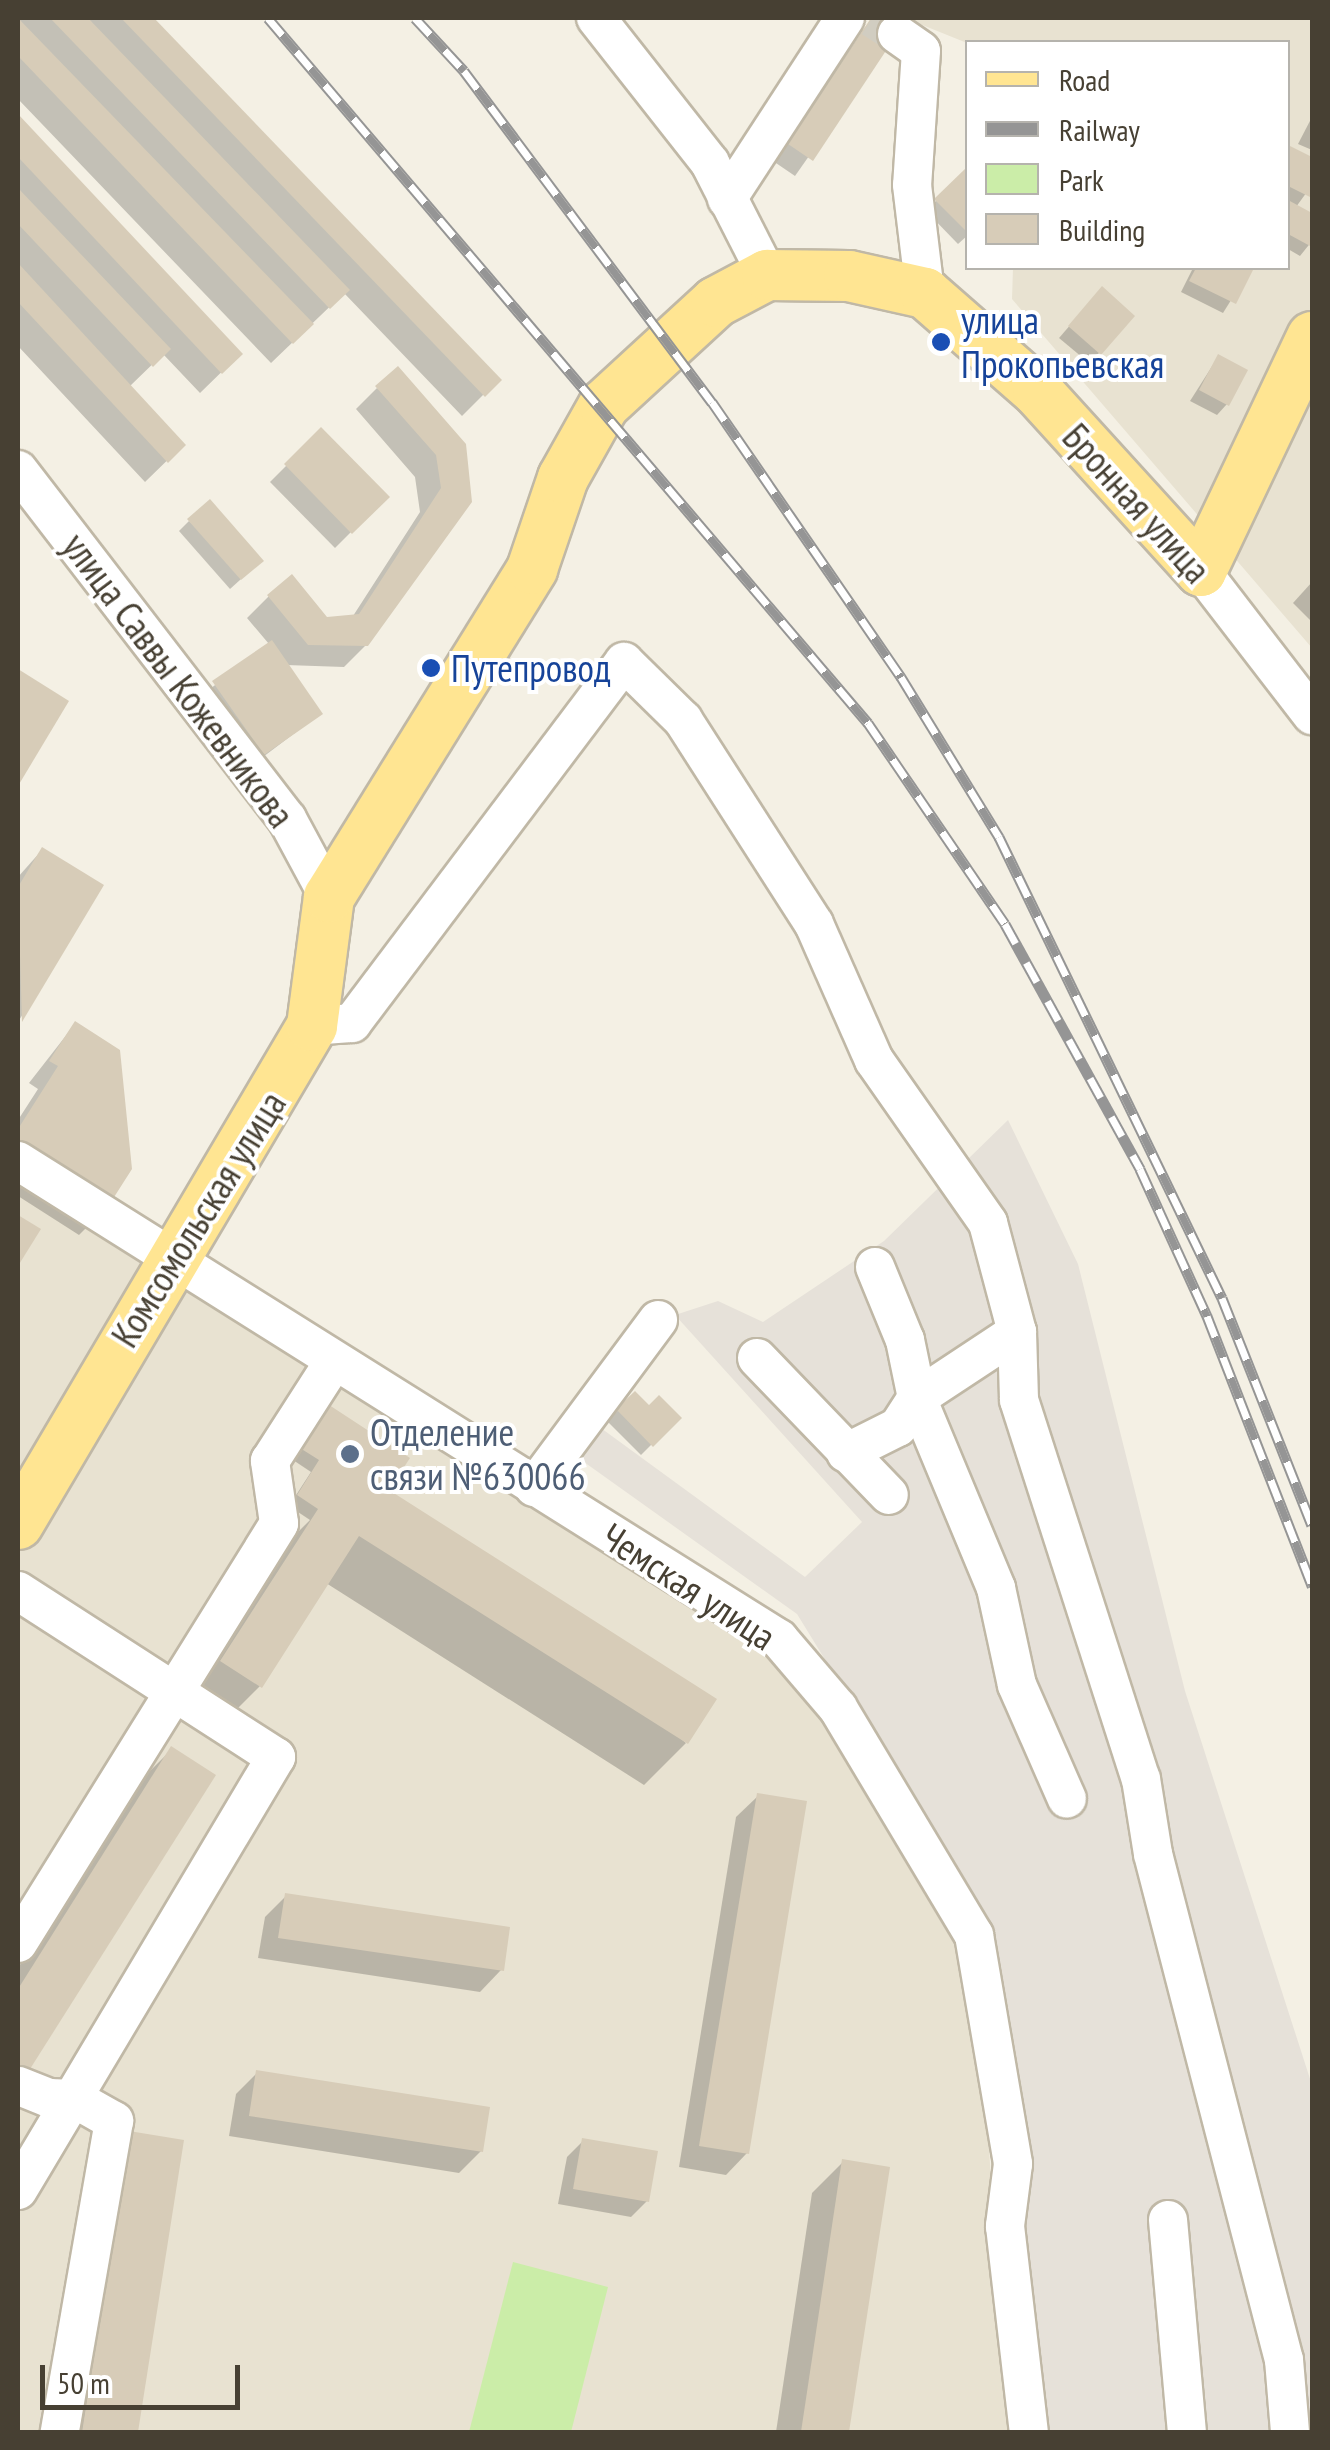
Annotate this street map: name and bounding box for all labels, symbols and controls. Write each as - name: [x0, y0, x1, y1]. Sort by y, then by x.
- legend: [965, 40, 1290, 270]
- text: Road: [1059, 60, 1110, 99]
- text: Railway: [1059, 110, 1140, 149]
- text: Park: [1059, 160, 1104, 199]
- text: Building: [1059, 210, 1145, 249]
- place label: улица Прокопьевская: [961, 297, 1164, 386]
- marker: улица Прокопьевская: [930, 331, 952, 353]
- street label: Бронная улица: [1054, 414, 1220, 592]
- street label: улица Саввы Кожевникова: [54, 524, 304, 836]
- place label: Путепровод: [451, 645, 611, 691]
- marker: Путепровод: [420, 657, 442, 679]
- street label: Комсомольская улица: [101, 1083, 295, 1355]
- place label: Отделение связи №630066: [370, 1409, 586, 1498]
- marker: Отделение связи №630066: [339, 1443, 361, 1465]
- street label: Чемская улица: [593, 1513, 785, 1659]
- scale bar: [45, 2345, 245, 2407]
- text: 50 m: [57, 2363, 110, 2402]

